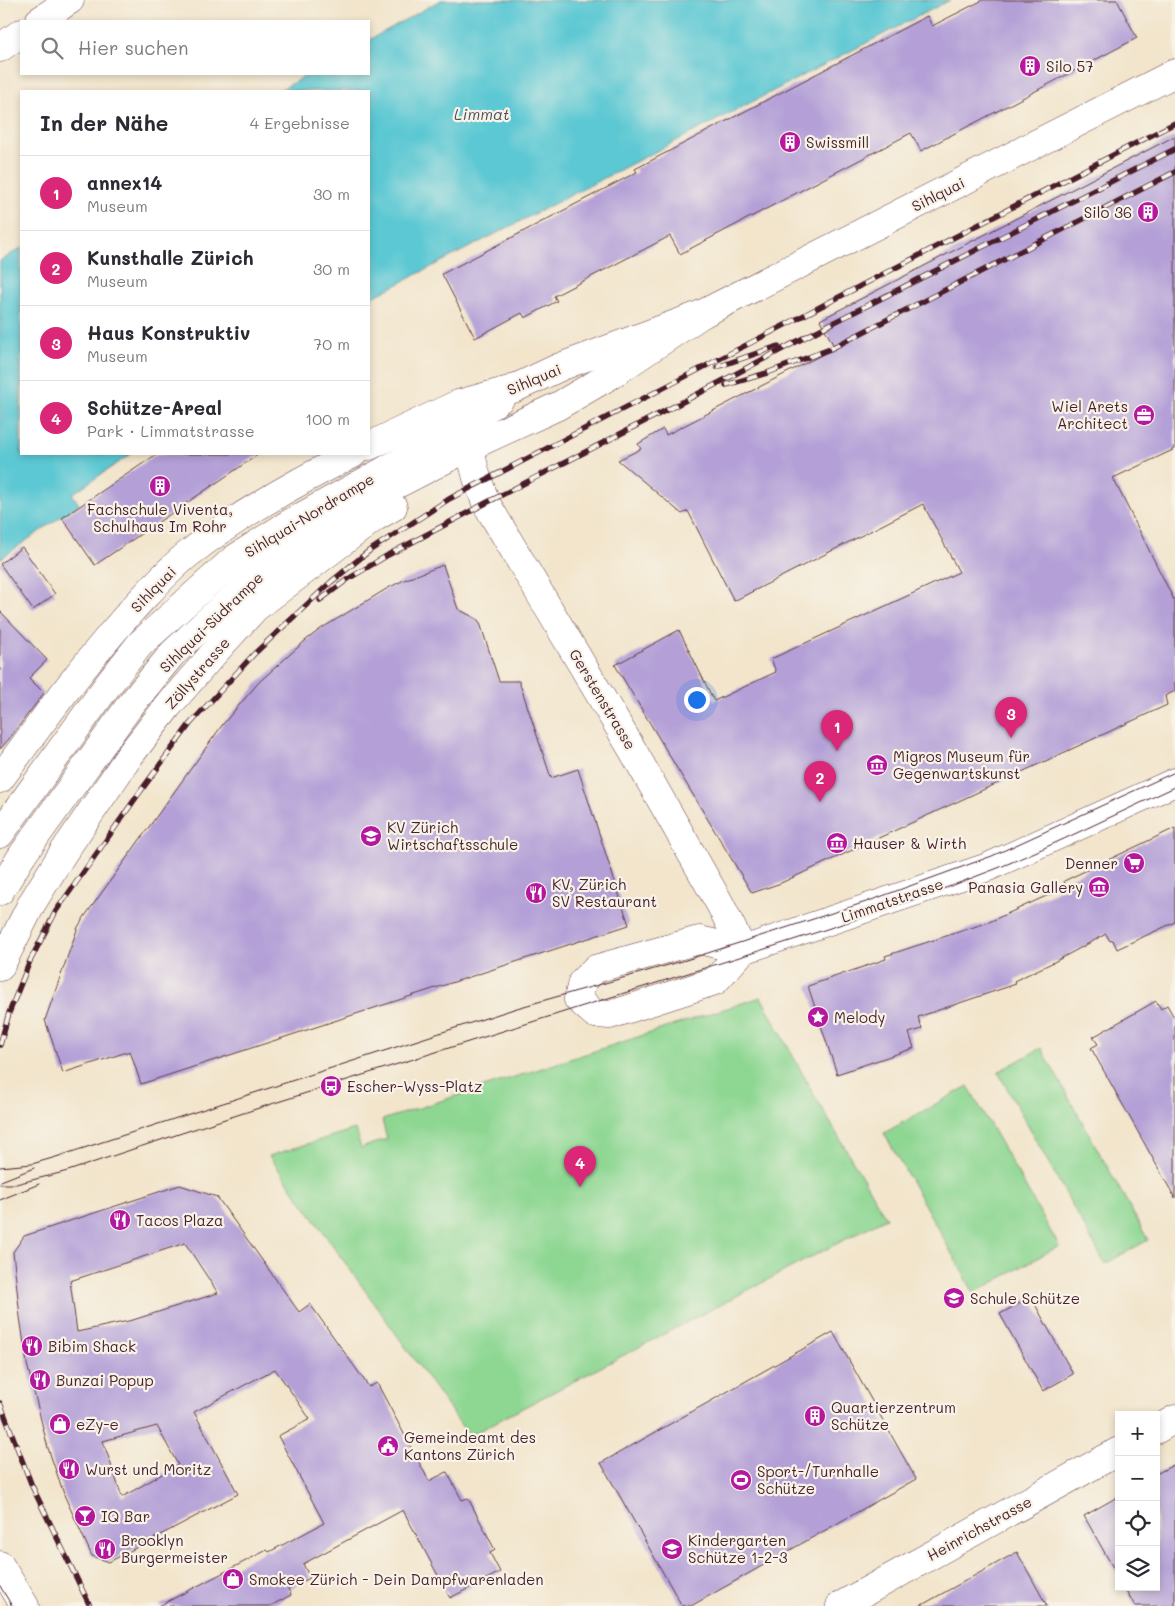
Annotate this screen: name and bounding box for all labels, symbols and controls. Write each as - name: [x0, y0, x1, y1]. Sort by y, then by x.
- search box: [20, 20, 370, 75]
- icon: search: [38, 34, 66, 62]
- text: Hier suchen: [78, 35, 189, 60]
- building icon: Silo 57: [1018, 54, 1042, 78]
- place label: Silo 57: [1046, 56, 1094, 76]
- water label: Limmat: [454, 103, 510, 124]
- text: In der Nähe: [40, 109, 168, 136]
- text: 4 Ergebnisse: [250, 112, 350, 133]
- building icon: Swissmill: [778, 130, 802, 154]
- place label: Swissmill: [806, 132, 869, 152]
- text: annex14: [87, 170, 162, 195]
- street label: Sihlquai: [908, 172, 968, 216]
- text: 1: [52, 183, 60, 204]
- text: 30 m: [313, 183, 350, 204]
- text: Museum: [87, 195, 148, 216]
- building icon: Silo 36: [1136, 200, 1160, 224]
- place label: Silo 36: [1084, 202, 1132, 222]
- text: Kunsthalle Zürich: [87, 245, 254, 270]
- text: 2: [52, 258, 60, 279]
- text: 30 m: [313, 258, 350, 279]
- text: Museum: [87, 270, 148, 291]
- text: Haus Konstruktiv: [87, 320, 250, 345]
- text: 3: [51, 333, 61, 354]
- text: 70 m: [313, 333, 350, 354]
- text: Museum: [87, 345, 148, 366]
- street label: Sihlquai: [504, 359, 564, 399]
- text: Schütze-Areal: [87, 395, 222, 420]
- place label: Wiel Arets Architect: [1051, 396, 1128, 433]
- office icon: Wiel Arets Architect: [1132, 403, 1156, 427]
- text: 4: [51, 408, 61, 429]
- text: 100 m: [305, 408, 350, 429]
- text: Park · Limmatstrasse: [87, 420, 255, 441]
- street label: Sihlquai-Nordrampe: [241, 468, 377, 562]
- building icon: Fachschule Viventa, Schulhaus Im Rohr: [148, 474, 172, 498]
- place label: Fachschule Viventa, Schulhaus Im Rohr: [87, 499, 233, 536]
- street label: Sihlquai: [126, 562, 180, 616]
- street label: Sihlquai-Südrampe: [155, 567, 267, 677]
- street label: Zöllystrasse: [160, 633, 234, 713]
- street label: Gerstenstrasse: [565, 645, 641, 753]
- your location: [684, 687, 710, 713]
- pin: 3: [995, 697, 1027, 738]
- pin: 1: [821, 710, 853, 751]
- place label: Migros Museum für Gegenwartskunst: [893, 746, 1030, 783]
- museum icon: Migros Museum für Gegenwartskunst: [865, 753, 889, 777]
- pin: 2: [804, 761, 836, 802]
- place label: KV Zürich Wirtschaftsschule: [387, 817, 518, 854]
- school or university icon: KV Zürich Wirtschaftsschule: [359, 824, 383, 848]
- museum icon: Hauser & Wirth: [825, 831, 849, 855]
- place label: Hauser & Wirth: [853, 833, 966, 853]
- supermarket icon: Denner: [1122, 851, 1146, 875]
- place label: Denner: [1065, 853, 1118, 873]
- street label: Limmatstrasse: [838, 873, 946, 927]
- place label: KV, Zürich SV Restaurant: [552, 874, 657, 911]
- museum icon: Panasia Gallery: [1087, 875, 1111, 899]
- place label: Panasia Gallery: [968, 877, 1083, 897]
- restaurant icon: KV, Zürich SV Restaurant: [524, 881, 548, 905]
- place icon: Melody: [806, 1005, 830, 1029]
- place label: Melody: [834, 1007, 885, 1027]
- bus stop icon: Escher-Wyss-Platz: [319, 1074, 343, 1098]
- place label: Escher-Wyss-Platz: [347, 1076, 482, 1096]
- pin: 4: [564, 1146, 596, 1187]
- restaurant icon: Tacos Plaza: [108, 1208, 132, 1232]
- place label: Tacos Plaza: [136, 1210, 223, 1230]
- school or university icon: Schule Schütze: [942, 1286, 966, 1310]
- place label: Schule Schütze: [970, 1288, 1080, 1308]
- restaurant icon: Bibim Shack: [20, 1334, 44, 1358]
- place label: Bibim Shack: [48, 1336, 136, 1356]
- restaurant icon: Bunzai Popup: [28, 1368, 52, 1392]
- place label: Bunzai Popup: [56, 1370, 154, 1390]
- place label: Quartierzentrum Schütze: [831, 1397, 956, 1434]
- building icon: Quartierzentrum Schütze: [803, 1404, 827, 1428]
- map controls: [1115, 1411, 1160, 1591]
- button: +: [1115, 1411, 1160, 1456]
- shop icon: eZy-e: [48, 1412, 72, 1436]
- place label: eZy-e: [76, 1414, 119, 1434]
- place label: Gemeindeamt des Kantons Zürich: [404, 1427, 536, 1464]
- public building icon: Gemeindeamt des Kantons Zürich: [376, 1434, 400, 1458]
- button: −: [1115, 1456, 1160, 1501]
- restaurant icon: Wurst und Moritz: [57, 1457, 81, 1481]
- place label: Wurst und Moritz: [85, 1459, 211, 1479]
- place label: Sport-/Turnhalle Schütze: [757, 1461, 879, 1498]
- sports icon: Sport-/Turnhalle Schütze: [729, 1468, 753, 1492]
- street label: Heinrichstrasse: [923, 1491, 1035, 1565]
- button: locate: [1115, 1501, 1160, 1546]
- bar icon: IQ Bar: [73, 1504, 97, 1528]
- place label: IQ Bar: [101, 1506, 150, 1526]
- place label: Brooklyn Burgermeister: [121, 1530, 228, 1567]
- place label: Kindergarten Schütze 1-2-3: [688, 1530, 788, 1567]
- restaurant icon: Brooklyn Burgermeister: [93, 1537, 117, 1561]
- school or university icon: Kindergarten Schütze 1-2-3: [660, 1537, 684, 1561]
- button: layers: [1115, 1546, 1160, 1591]
- shop icon: Smokee Zürich - Dein Dampfwarenladen: [221, 1567, 245, 1591]
- place label: Smokee Zürich - Dein Dampfwarenladen: [249, 1569, 544, 1589]

